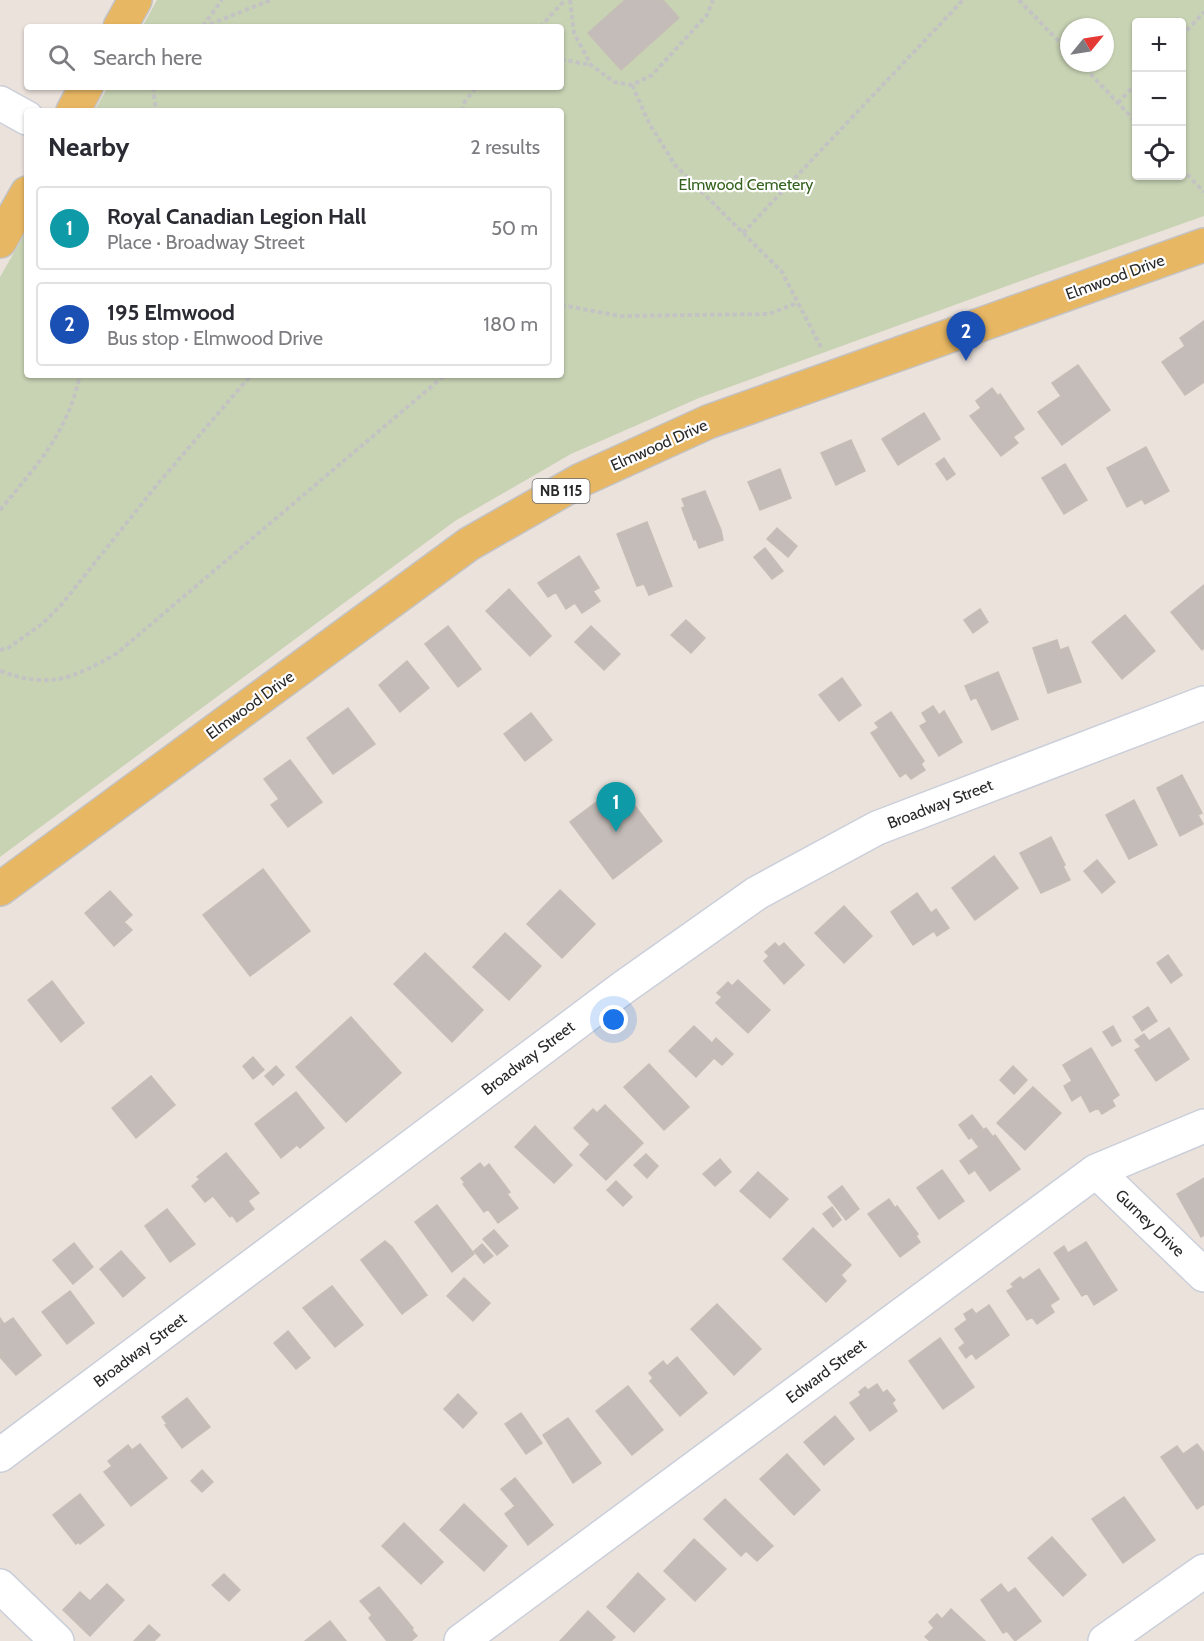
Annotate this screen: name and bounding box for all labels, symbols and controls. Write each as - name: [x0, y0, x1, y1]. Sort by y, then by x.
- north arrow: [1060, 18, 1114, 72]
- map controls: [1132, 18, 1186, 180]
- button: +: [1132, 18, 1186, 72]
- search box: [24, 24, 564, 90]
- icon: search: [45, 41, 78, 74]
- text: Search here: [93, 44, 202, 71]
- button: −: [1132, 72, 1186, 126]
- button: locate: [1132, 126, 1186, 180]
- text: Nearby: [48, 131, 129, 163]
- text: 2 results: [470, 135, 540, 159]
- park label: Elmwood Cemetery: [679, 175, 813, 194]
- text: Royal Canadian Legion Hall: [107, 203, 366, 230]
- text: 1: [66, 216, 73, 240]
- text: 50 m: [491, 216, 538, 240]
- text: Place · Broadway Street: [107, 230, 305, 254]
- street label: Elmwood Drive: [1063, 250, 1167, 304]
- text: 195 Elmwood: [107, 299, 235, 326]
- text: 2: [64, 312, 75, 336]
- text: 180 m: [483, 312, 538, 336]
- pin: 2: [946, 312, 986, 361]
- text: Bus stop · Elmwood Drive: [107, 326, 323, 350]
- street label: Elmwood Drive: [608, 415, 710, 475]
- road number: NB 115: [532, 479, 590, 503]
- street label: Elmwood Drive: [202, 667, 298, 743]
- street label: Broadway Street: [885, 775, 996, 833]
- pin: 1: [596, 782, 636, 832]
- your location: [599, 1005, 628, 1034]
- street label: Broadway Street: [478, 1017, 579, 1099]
- street label: Gurney Drive: [1111, 1185, 1189, 1261]
- street label: Broadway Street: [90, 1309, 191, 1391]
- street label: Edward Street: [782, 1334, 870, 1407]

